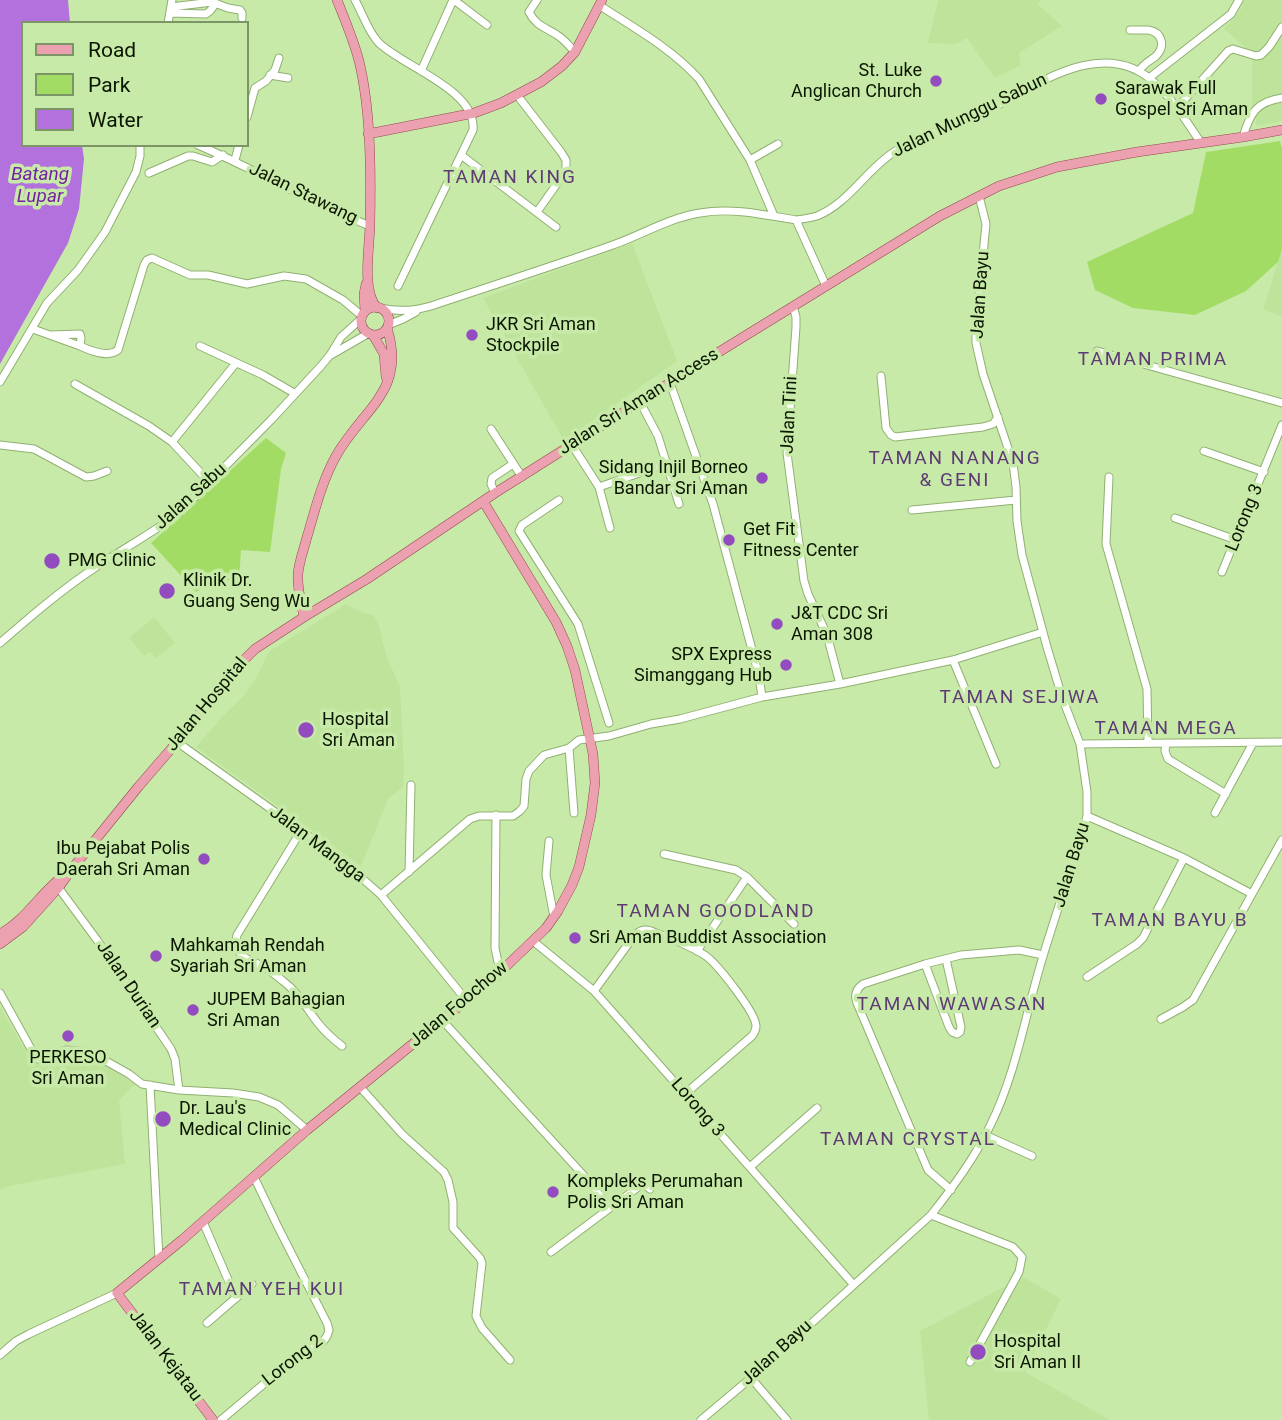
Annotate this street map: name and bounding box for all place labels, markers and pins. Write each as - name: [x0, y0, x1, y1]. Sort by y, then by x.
- place label: St. Luke Anglican Church: [791, 60, 922, 102]
- marker: St. Luke Anglican Church: [928, 73, 944, 89]
- place label: Sarawak Full Gospel Sri Aman: [1115, 78, 1248, 120]
- marker: Sarawak Full Gospel Sri Aman: [1093, 91, 1109, 107]
- place label: JKR Sri Aman Stockpile: [486, 314, 596, 356]
- marker: JKR Sri Aman Stockpile: [464, 327, 480, 343]
- place label: Sidang Injil Borneo Bandar Sri Aman: [599, 457, 748, 500]
- marker: Sidang Injil Borneo Bandar Sri Aman: [754, 470, 770, 486]
- place label: Get Fit Fitness Center: [743, 519, 858, 562]
- marker: Get Fit Fitness Center: [721, 532, 737, 548]
- place label: PMG Clinic: [68, 550, 156, 572]
- marker: PMG Clinic: [42, 551, 62, 571]
- place label: Klinik Dr. Guang Seng Wu: [183, 570, 310, 612]
- marker: Klinik Dr. Guang Seng Wu: [157, 581, 177, 601]
- place label: J&T CDC Sri Aman 308: [791, 603, 888, 646]
- marker: J&T CDC Sri Aman 308: [769, 616, 785, 632]
- place label: SPX Express Simanggang Hub: [634, 644, 772, 686]
- marker: SPX Express Simanggang Hub: [778, 657, 794, 673]
- place label: Hospital Sri Aman: [322, 709, 395, 752]
- marker: Hospital Sri Aman: [296, 720, 316, 740]
- place label: Ibu Pejabat Polis Daerah Sri Aman: [56, 838, 190, 880]
- marker: Ibu Pejabat Polis Daerah Sri Aman: [196, 851, 212, 867]
- place label: Sri Aman Buddist Association: [589, 927, 826, 949]
- marker: Sri Aman Buddist Association: [567, 930, 583, 946]
- place label: Mahkamah Rendah Syariah Sri Aman: [170, 935, 325, 978]
- marker: Mahkamah Rendah Syariah Sri Aman: [148, 948, 164, 964]
- place label: JUPEM Bahagian Sri Aman: [207, 989, 345, 1032]
- marker: JUPEM Bahagian Sri Aman: [185, 1002, 201, 1018]
- marker: PERKESO Sri Aman: [60, 1028, 76, 1044]
- place label: PERKESO Sri Aman: [29, 1047, 107, 1090]
- place label: Dr. Lau's Medical Clinic: [179, 1098, 291, 1140]
- marker: Dr. Lau's Medical Clinic: [153, 1109, 173, 1129]
- place label: Kompleks Perumahan Polis Sri Aman: [567, 1171, 743, 1214]
- marker: Kompleks Perumahan Polis Sri Aman: [545, 1184, 561, 1200]
- place label: Hospital Sri Aman II: [994, 1331, 1081, 1374]
- marker: Hospital Sri Aman II: [968, 1342, 988, 1362]

